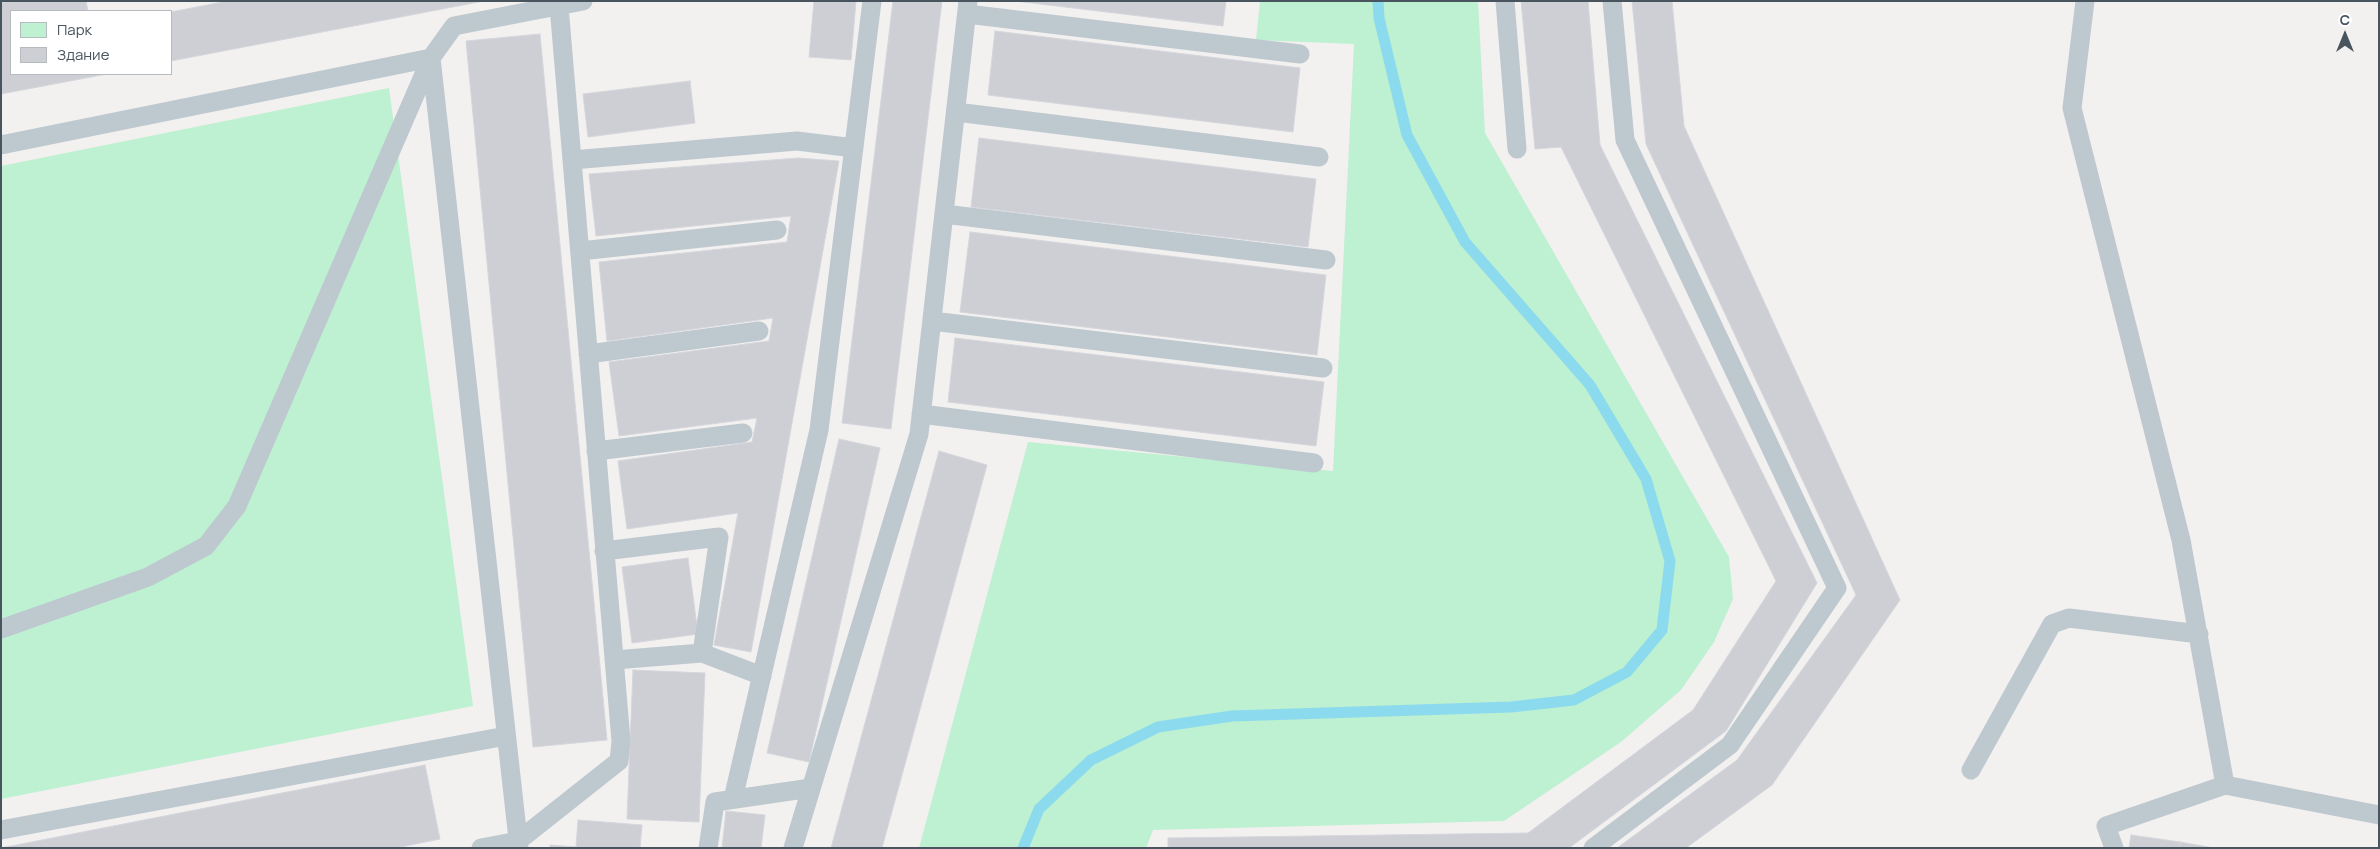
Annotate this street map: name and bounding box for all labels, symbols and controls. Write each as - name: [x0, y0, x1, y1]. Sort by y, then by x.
- legend: [10, 10, 172, 75]
- north arrow: [2320, 10, 2370, 60]
- text: С: [2340, 10, 2350, 29]
- text: Парк: [57, 19, 92, 40]
- text: Здание: [57, 44, 109, 65]

